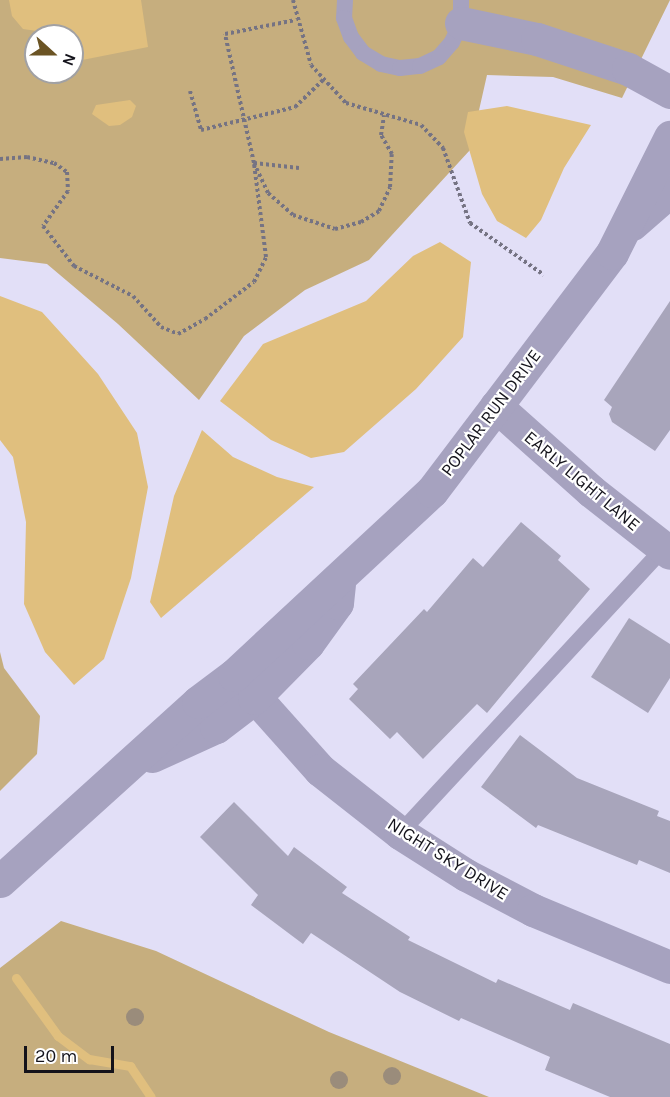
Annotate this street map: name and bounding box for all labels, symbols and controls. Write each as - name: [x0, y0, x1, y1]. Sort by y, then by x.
- north arrow: [24, 24, 84, 84]
- text: N: [58, 51, 80, 69]
- street label: POPLAR RUN DRIVE: [436, 345, 546, 481]
- street label: EARLY LIGHT LANE: [520, 426, 644, 536]
- street label: NIGHT SKY DRIVE: [384, 813, 512, 905]
- scale bar: [27, 1034, 117, 1072]
- text: 20 m: [35, 1045, 77, 1067]

